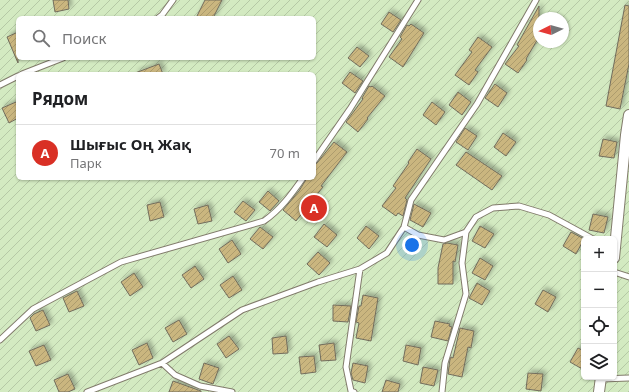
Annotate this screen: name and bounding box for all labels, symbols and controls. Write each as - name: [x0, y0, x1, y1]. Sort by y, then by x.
- north arrow: [533, 12, 569, 48]
- search box: [16, 16, 316, 60]
- icon: search: [30, 27, 52, 49]
- text: Поиск: [62, 28, 107, 48]
- text: Рядом: [32, 87, 88, 110]
- text: Шығыс Оң Жақ: [70, 134, 191, 154]
- text: A: [41, 144, 50, 162]
- text: 70 m: [270, 144, 300, 162]
- text: Парк: [70, 154, 102, 172]
- pin: A: [301, 193, 327, 223]
- your location: [402, 235, 422, 255]
- map controls: [581, 236, 617, 380]
- button: +: [581, 236, 617, 272]
- button: −: [581, 272, 617, 308]
- button: locate: [581, 308, 617, 344]
- button: layers: [581, 344, 617, 380]

